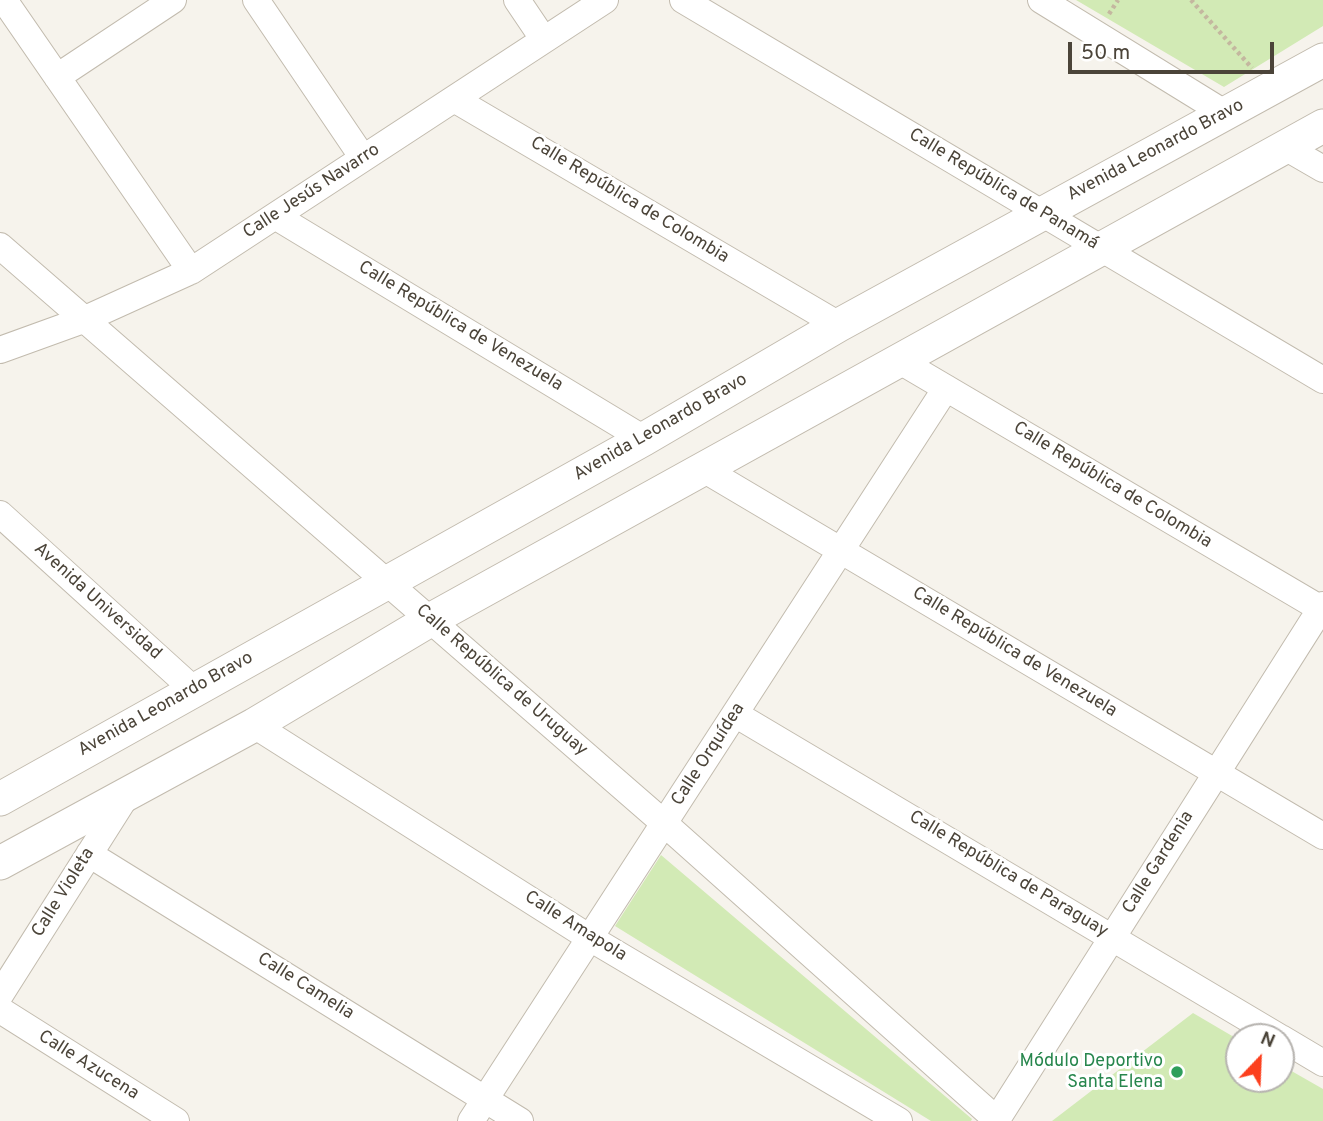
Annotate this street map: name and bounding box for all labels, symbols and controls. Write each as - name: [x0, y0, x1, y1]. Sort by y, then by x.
- scale bar: [1071, 28, 1278, 72]
- text: 50 m: [1081, 40, 1130, 67]
- street label: Avenida Leonardo Bravo: [1064, 95, 1248, 207]
- street label: Calle República de Panamá: [904, 125, 1102, 255]
- street label: Calle República de Colombia: [526, 133, 732, 269]
- street label: Calle Jesús Navarro: [240, 140, 384, 244]
- street label: Calle República de Venezuela: [354, 257, 566, 397]
- street label: Avenida Leonardo Bravo: [570, 369, 752, 487]
- street label: Calle República de Colombia: [1009, 418, 1215, 554]
- street label: Avenida Universidad: [29, 539, 165, 665]
- street label: Calle República de Venezuela: [908, 583, 1120, 723]
- street label: Calle República de Uruguay: [411, 600, 591, 762]
- street label: Avenida Leonardo Bravo: [75, 648, 257, 762]
- street label: Calle Orquídea: [668, 700, 750, 810]
- street label: Calle República de Paraguay: [905, 807, 1111, 943]
- street label: Calle Gardenia: [1119, 808, 1199, 918]
- street label: Calle Violeta: [28, 844, 100, 942]
- street label: Calle Amapola: [520, 887, 630, 967]
- street label: Calle Camelia: [253, 949, 357, 1025]
- north arrow: [1225, 1023, 1295, 1093]
- street label: Calle Azucena: [34, 1026, 142, 1106]
- text: N: [1256, 1027, 1278, 1054]
- place label: Módulo Deportivo Santa Elena: [1019, 1051, 1163, 1094]
- marker: Módulo Deportivo Santa Elena: [1169, 1064, 1185, 1080]

